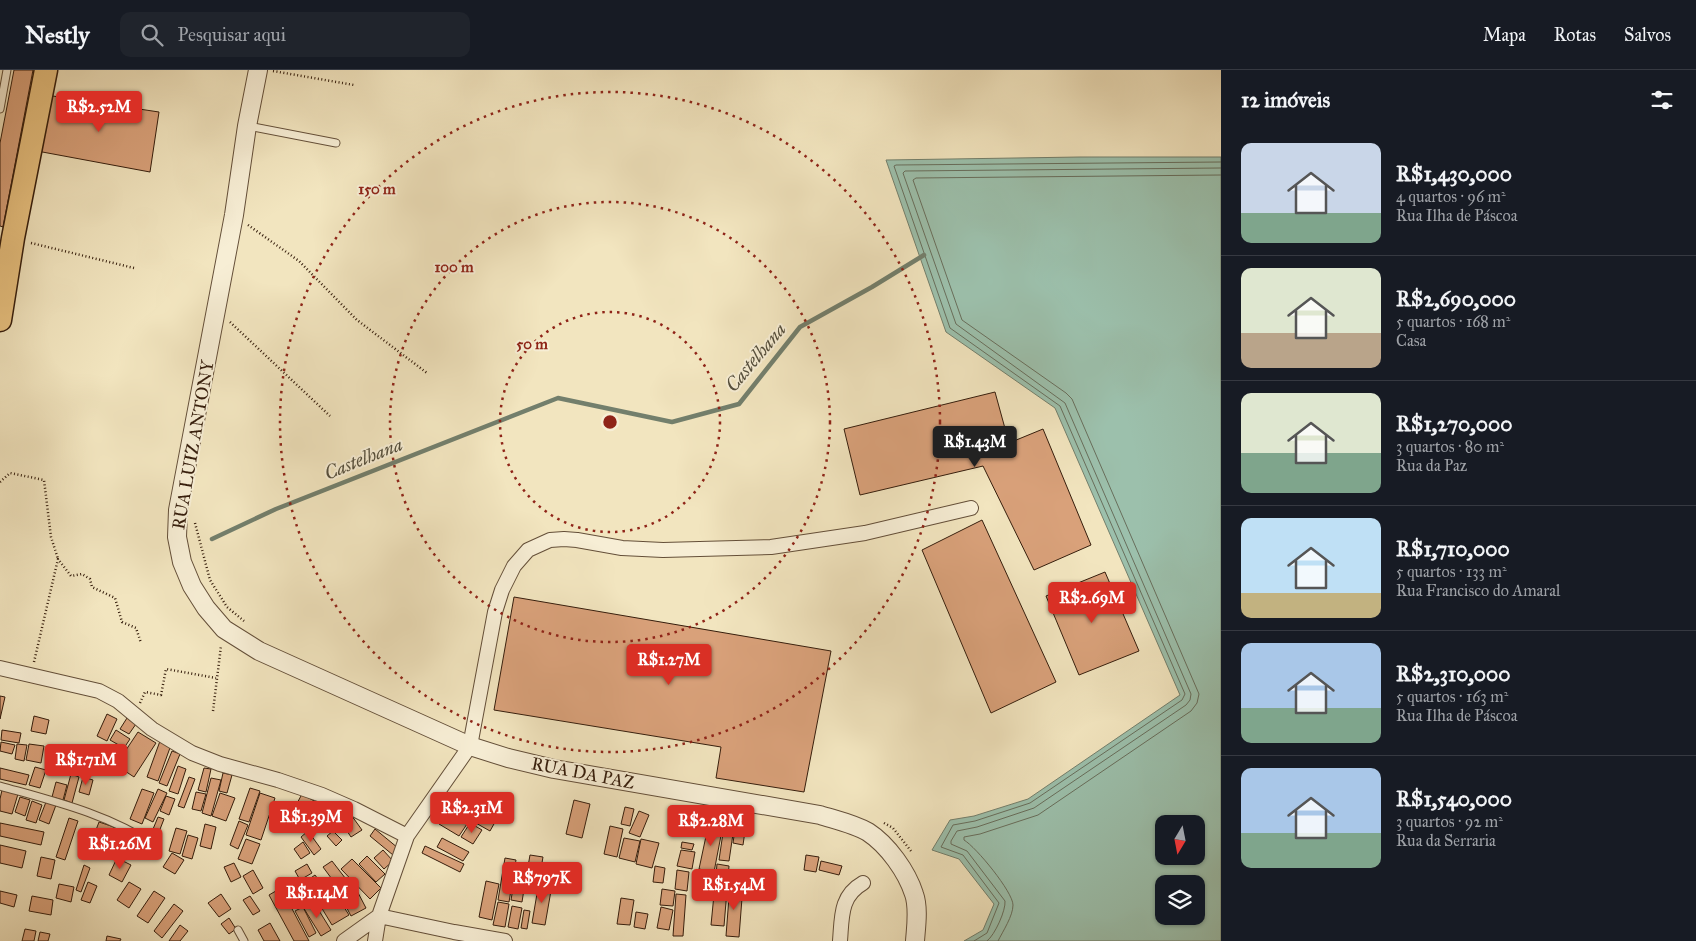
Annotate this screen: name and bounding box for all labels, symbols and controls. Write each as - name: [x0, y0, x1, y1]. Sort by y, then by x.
- search box: [120, 12, 470, 57]
- text: Nestly: [25, 20, 90, 50]
- icon: search: [138, 21, 166, 49]
- text: Pesquisar aqui: [178, 23, 286, 46]
- text: Mapa: [1483, 24, 1526, 46]
- text: Rotas: [1554, 24, 1596, 46]
- text: Salvos: [1624, 24, 1671, 46]
- icon: filters: [1648, 86, 1676, 114]
- text: 12 imóveis: [1241, 87, 1330, 113]
- pin: R$2.52M: [53, 90, 145, 133]
- text: R$2.52M: [67, 97, 131, 116]
- text: R$1,430,000: [1396, 161, 1512, 187]
- icon: home: [1281, 163, 1341, 223]
- text: 150 m: [358, 180, 396, 198]
- text: 4 quartos · 96 m²: [1396, 187, 1506, 206]
- text: Rua Ilha de Páscoa: [1396, 206, 1517, 225]
- text: 100 m: [434, 258, 474, 276]
- text: R$2,690,000: [1396, 286, 1516, 312]
- icon: home: [1281, 288, 1341, 348]
- text: 5 quartos · 168 m²: [1396, 312, 1510, 331]
- water label: Castelhana: [720, 318, 791, 396]
- text: Casa: [1396, 331, 1426, 350]
- text: 50 m: [516, 335, 548, 353]
- street label: RUA LUIZ ANTONY: [167, 358, 219, 531]
- text: R$1,270,000: [1396, 411, 1512, 437]
- centre of rings: [601, 413, 619, 431]
- icon: home: [1281, 413, 1341, 473]
- pin: R$1.43M: [929, 426, 1021, 468]
- water label: Castelhana: [321, 432, 406, 485]
- text: R$1.43M: [944, 432, 1006, 451]
- text: 3 quartos · 80 m²: [1396, 437, 1504, 456]
- text: Rua da Paz: [1396, 456, 1467, 475]
- text: R$1,710,000: [1396, 536, 1510, 562]
- icon: home: [1281, 538, 1341, 598]
- text: 5 quartos · 133 m²: [1396, 562, 1507, 581]
- text: Rua Francisco do Amaral: [1396, 581, 1560, 600]
- pin: R$2.69M: [1046, 582, 1138, 624]
- text: R$2.69M: [1059, 588, 1125, 607]
- pin: R$1.27M: [623, 644, 715, 686]
- text: R$1.27M: [638, 650, 701, 669]
- text: R$2,310,000: [1396, 661, 1511, 687]
- icon: home: [1281, 663, 1341, 723]
- text: 5 quartos · 163 m²: [1396, 687, 1508, 706]
- text: Rua Ilha de Páscoa: [1396, 706, 1517, 725]
- pin: R$1.71M: [40, 744, 132, 786]
- text: R$1.71M: [56, 750, 116, 769]
- street label: RUA DA PAZ: [530, 752, 636, 794]
- text: R$1,540,000: [1396, 786, 1512, 812]
- icon: home: [1281, 788, 1341, 848]
- pin: R$2.31M: [426, 792, 518, 834]
- text: R$2.31M: [441, 798, 503, 817]
- pin: R$1.39M: [265, 800, 357, 843]
- pin: R$2.28M: [665, 804, 757, 847]
- text: R$1.39M: [280, 807, 342, 826]
- text: R$2.28M: [678, 811, 744, 830]
- text: 3 quartos · 92 m²: [1396, 812, 1503, 831]
- north arrow: [1155, 815, 1205, 865]
- map controls: [1155, 815, 1205, 925]
- pin: R$1.26M: [74, 828, 166, 870]
- text: Rua da Serraria: [1396, 831, 1496, 850]
- text: R$1.26M: [88, 834, 152, 853]
- pin: R$797K: [501, 862, 583, 904]
- text: R$797K: [513, 868, 571, 887]
- pin: R$1.54M: [688, 868, 780, 911]
- text: R$1.54M: [703, 875, 765, 894]
- button: layers: [1155, 875, 1205, 925]
- pin: R$1.14M: [271, 876, 363, 919]
- text: R$1.14M: [286, 883, 348, 902]

